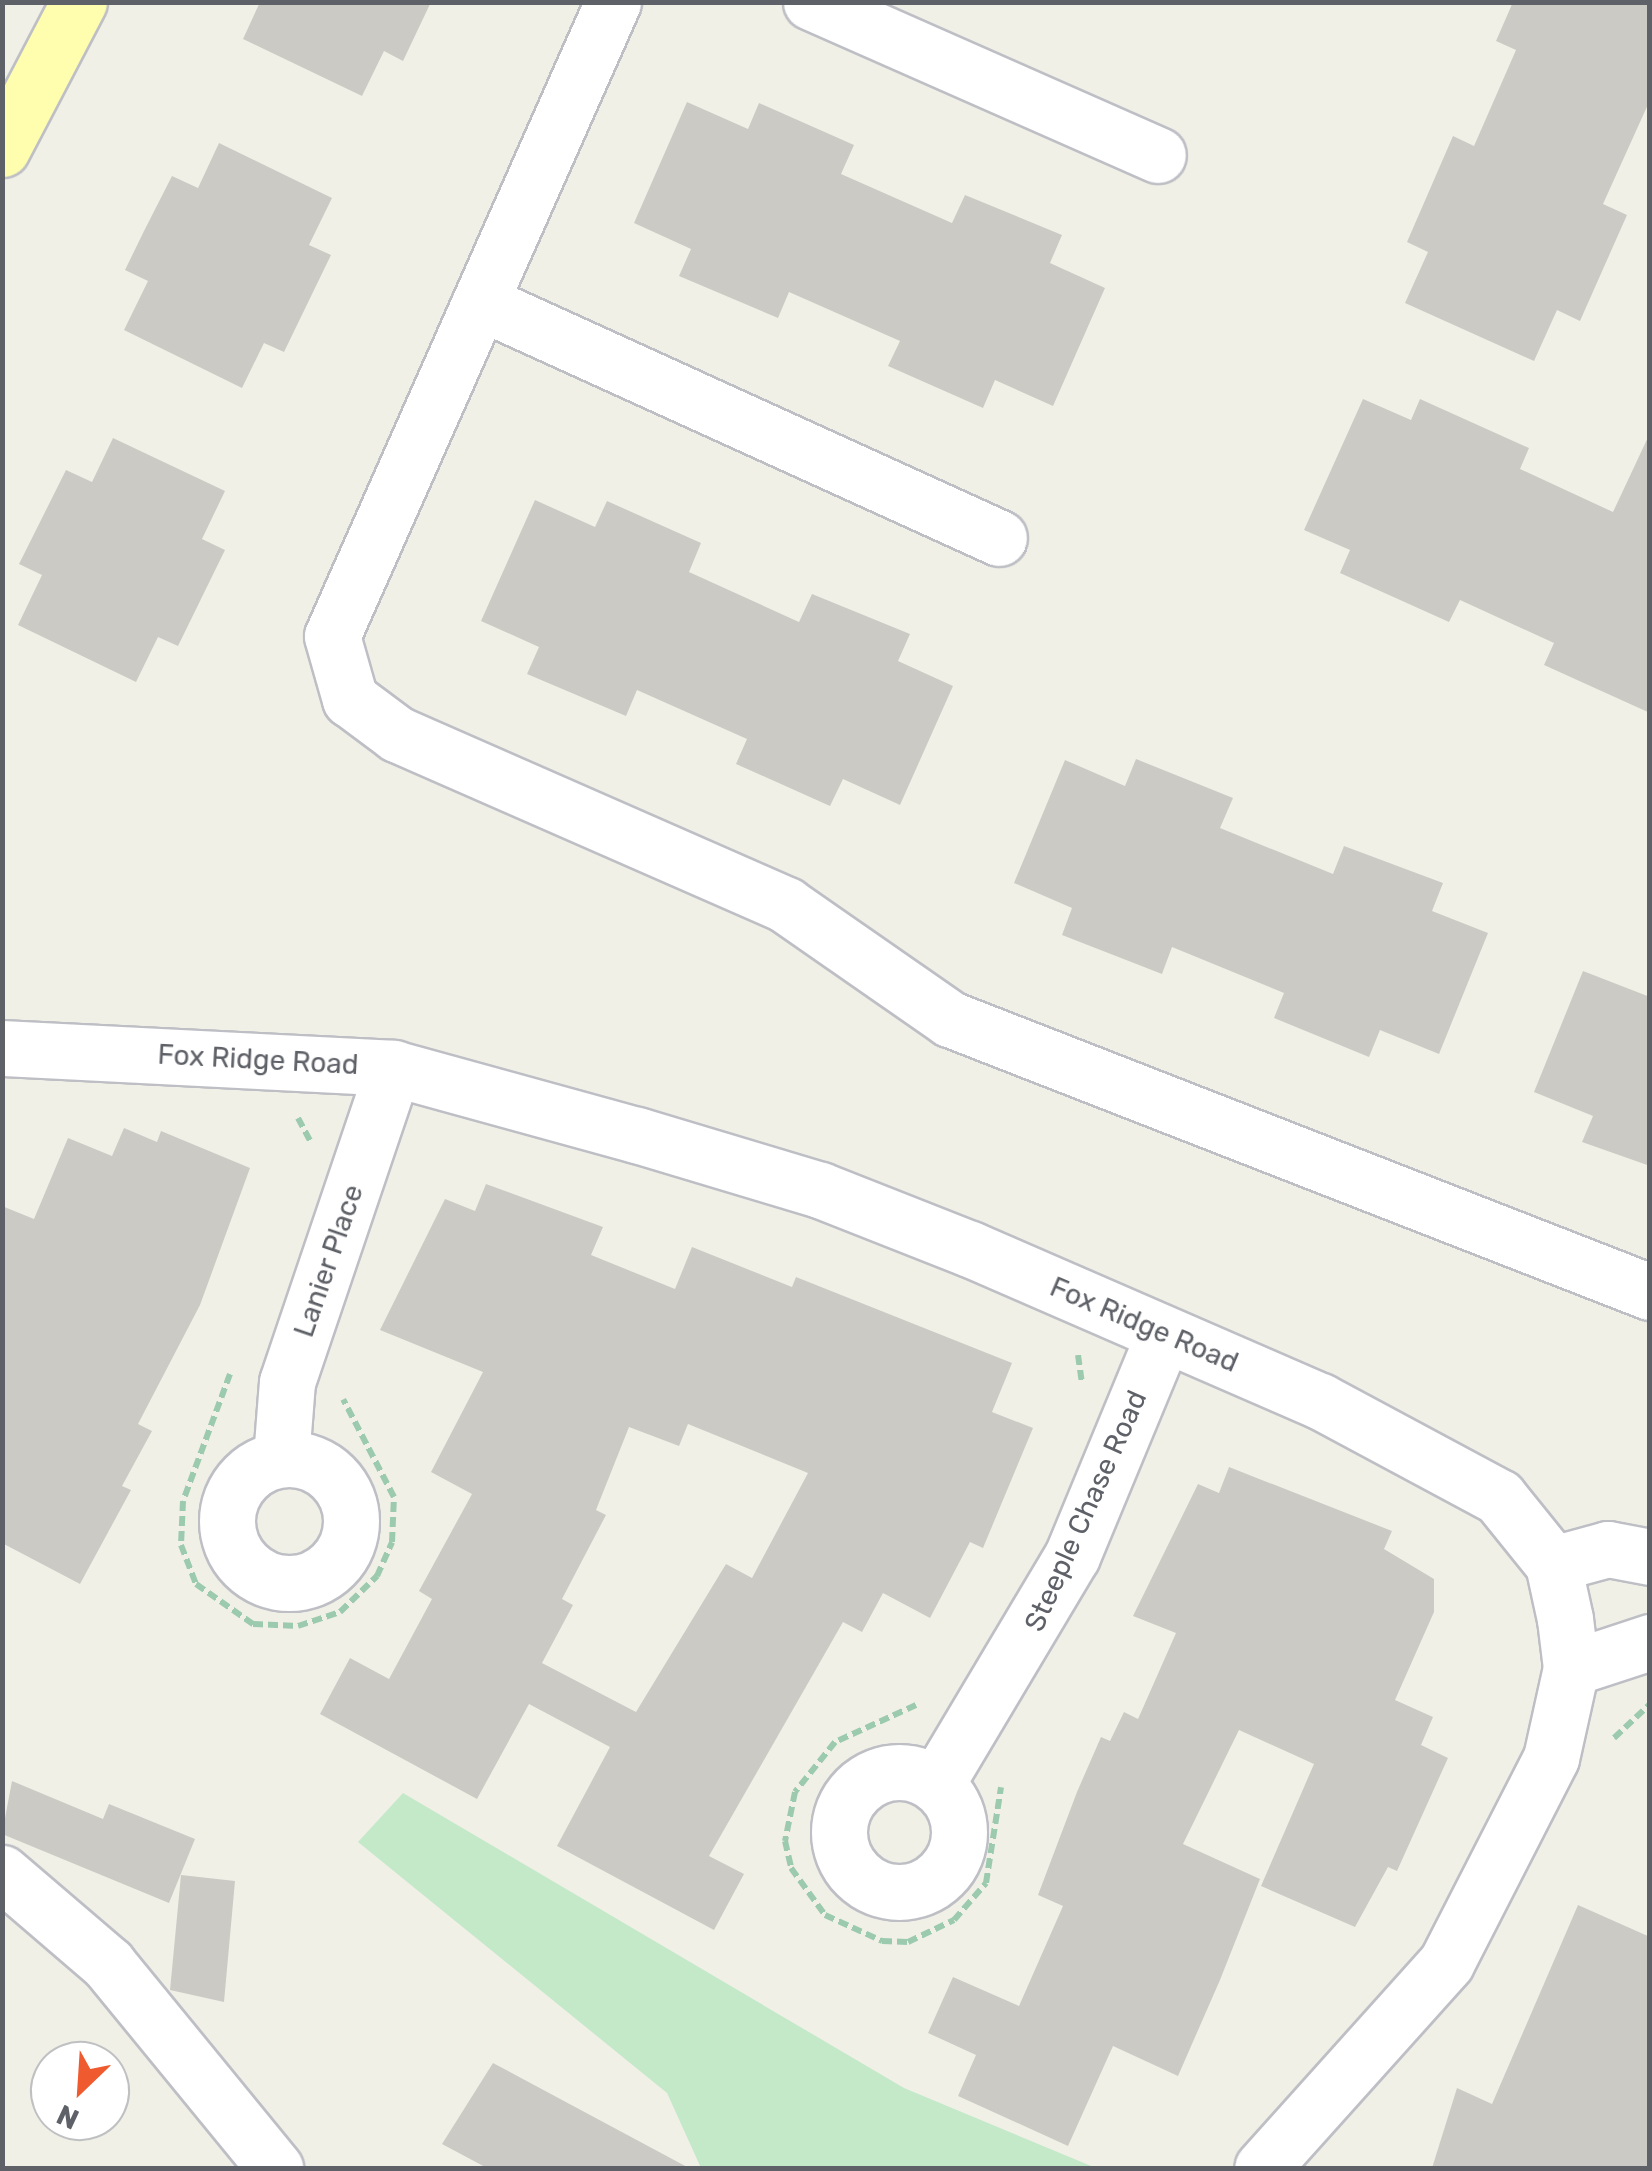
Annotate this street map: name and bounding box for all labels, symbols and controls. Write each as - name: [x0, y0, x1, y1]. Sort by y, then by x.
- street label: Fox Ridge Road: [157, 1038, 359, 1082]
- street label: Lanier Place: [287, 1180, 371, 1342]
- street label: Fox Ridge Road: [1045, 1270, 1243, 1380]
- street label: Steeple Chase Road: [1018, 1385, 1154, 1637]
- north arrow: [30, 2041, 130, 2141]
- text: N: [52, 2098, 84, 2136]

